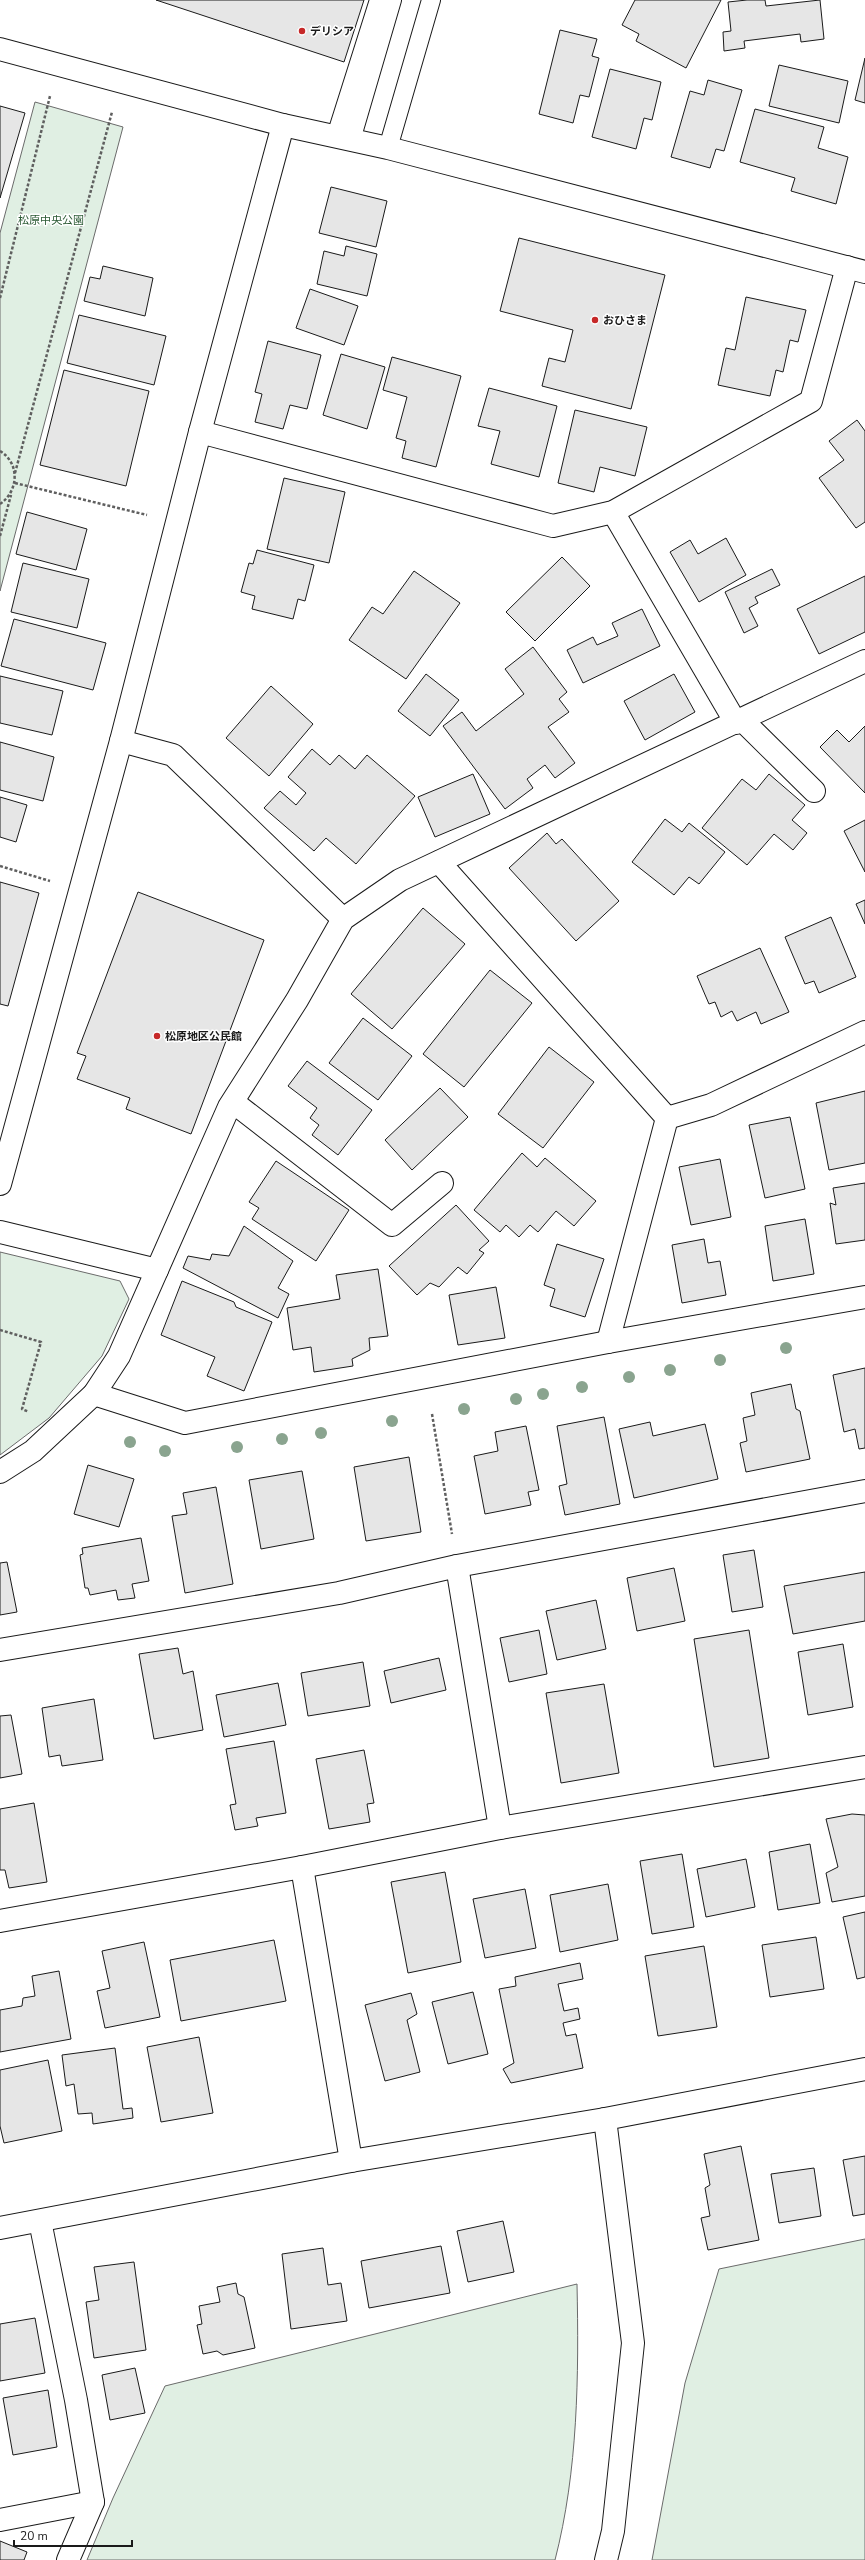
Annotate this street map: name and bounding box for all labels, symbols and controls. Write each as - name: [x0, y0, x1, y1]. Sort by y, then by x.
- place label: デリシア: [310, 24, 354, 39]
- marker: デリシア: [297, 26, 307, 36]
- park label: 松原中央公園: [18, 213, 84, 228]
- place label: おひさま: [603, 313, 647, 328]
- marker: おひさま: [590, 315, 600, 325]
- place label: 松原地区公民館: [165, 1029, 242, 1044]
- marker: 松原地区公民館: [152, 1031, 162, 1041]
- scale bar: [14, 2522, 132, 2548]
- text: 20 m: [20, 2528, 48, 2544]

